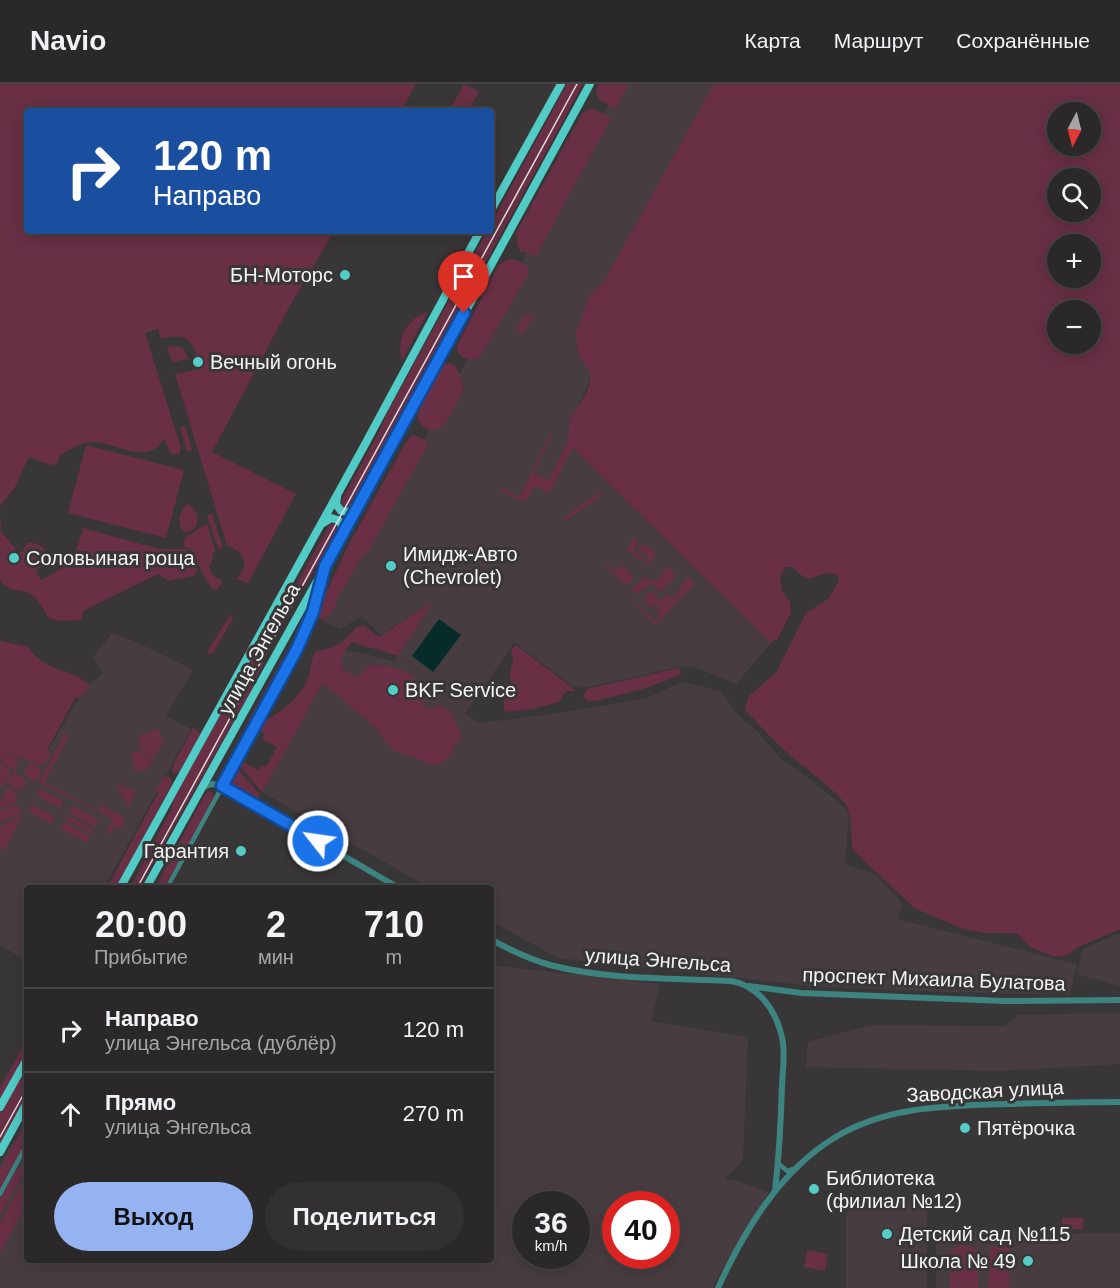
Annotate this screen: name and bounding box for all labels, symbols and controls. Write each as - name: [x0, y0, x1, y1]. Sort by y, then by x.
- text: Navio: [30, 25, 106, 56]
- text: Карта: [745, 29, 801, 52]
- text: Маршрут: [834, 29, 923, 52]
- text: Сохранённые: [956, 29, 1090, 52]
- north arrow: [1047, 102, 1101, 156]
- map controls: [1047, 102, 1101, 354]
- icon: right: [54, 132, 132, 210]
- text: 120 m: [153, 132, 272, 179]
- button: search: [1047, 168, 1101, 222]
- text: Направо: [153, 181, 261, 211]
- button: +: [1047, 234, 1101, 288]
- pin: [438, 251, 489, 313]
- icon: arrive: [447, 260, 480, 293]
- place label: БН-Моторс: [230, 264, 333, 286]
- marker: БН-Моторс: [338, 268, 352, 282]
- button: −: [1047, 300, 1101, 354]
- place label: Вечный огонь: [210, 351, 337, 373]
- marker: Вечный огонь: [191, 355, 205, 369]
- place label: Имидж-Авто (Chevrolet): [403, 543, 518, 588]
- place label: Соловьиная роща: [26, 547, 196, 569]
- marker: Соловьиная роща: [7, 551, 21, 565]
- marker: Имидж-Авто (Chevrolet): [384, 559, 398, 573]
- street label: улица Энгельса: [214, 579, 305, 718]
- place label: BKF Service: [405, 679, 516, 701]
- marker: BKF Service: [386, 683, 400, 697]
- position arrow: [286, 809, 350, 873]
- place label: Гарантия: [144, 840, 229, 862]
- marker: Гарантия: [234, 844, 248, 858]
- text: 20:00: [95, 904, 187, 945]
- text: 2: [266, 904, 286, 945]
- text: 710: [364, 904, 424, 945]
- street label: улица Энгельса: [584, 944, 733, 976]
- text: Прибытие: [94, 946, 188, 968]
- text: мин: [258, 946, 294, 968]
- text: m: [386, 946, 402, 968]
- street label: проспект Михаила Булатова: [802, 963, 1067, 995]
- text: Направо: [105, 1006, 199, 1031]
- icon: right: [54, 1014, 87, 1047]
- text: 120 m: [403, 1017, 464, 1042]
- text: улица Энгельса (дублёр): [105, 1032, 337, 1054]
- street label: Заводская улица: [906, 1076, 1065, 1106]
- text: Прямо: [105, 1090, 176, 1115]
- icon: ahead: [54, 1098, 87, 1131]
- text: 270 m: [403, 1101, 464, 1126]
- text: улица Энгельса: [105, 1116, 251, 1138]
- place label: Пятёрочка: [977, 1117, 1076, 1139]
- marker: Пятёрочка: [958, 1121, 972, 1135]
- place label: Библиотека (филиал №12): [826, 1167, 962, 1212]
- button: Выход: [54, 1182, 253, 1251]
- button: Поделиться: [265, 1182, 464, 1251]
- marker: Библиотека (филиал №12): [807, 1182, 821, 1196]
- speed limit sign: 40: [602, 1191, 680, 1269]
- text: 36: [534, 1206, 568, 1239]
- place label: Детский сад №115: [899, 1223, 1070, 1245]
- marker: Детский сад №115: [880, 1227, 894, 1241]
- text: km/h: [535, 1237, 567, 1254]
- place label: Школа № 49: [900, 1250, 1016, 1272]
- marker: Школа № 49: [1021, 1254, 1035, 1268]

